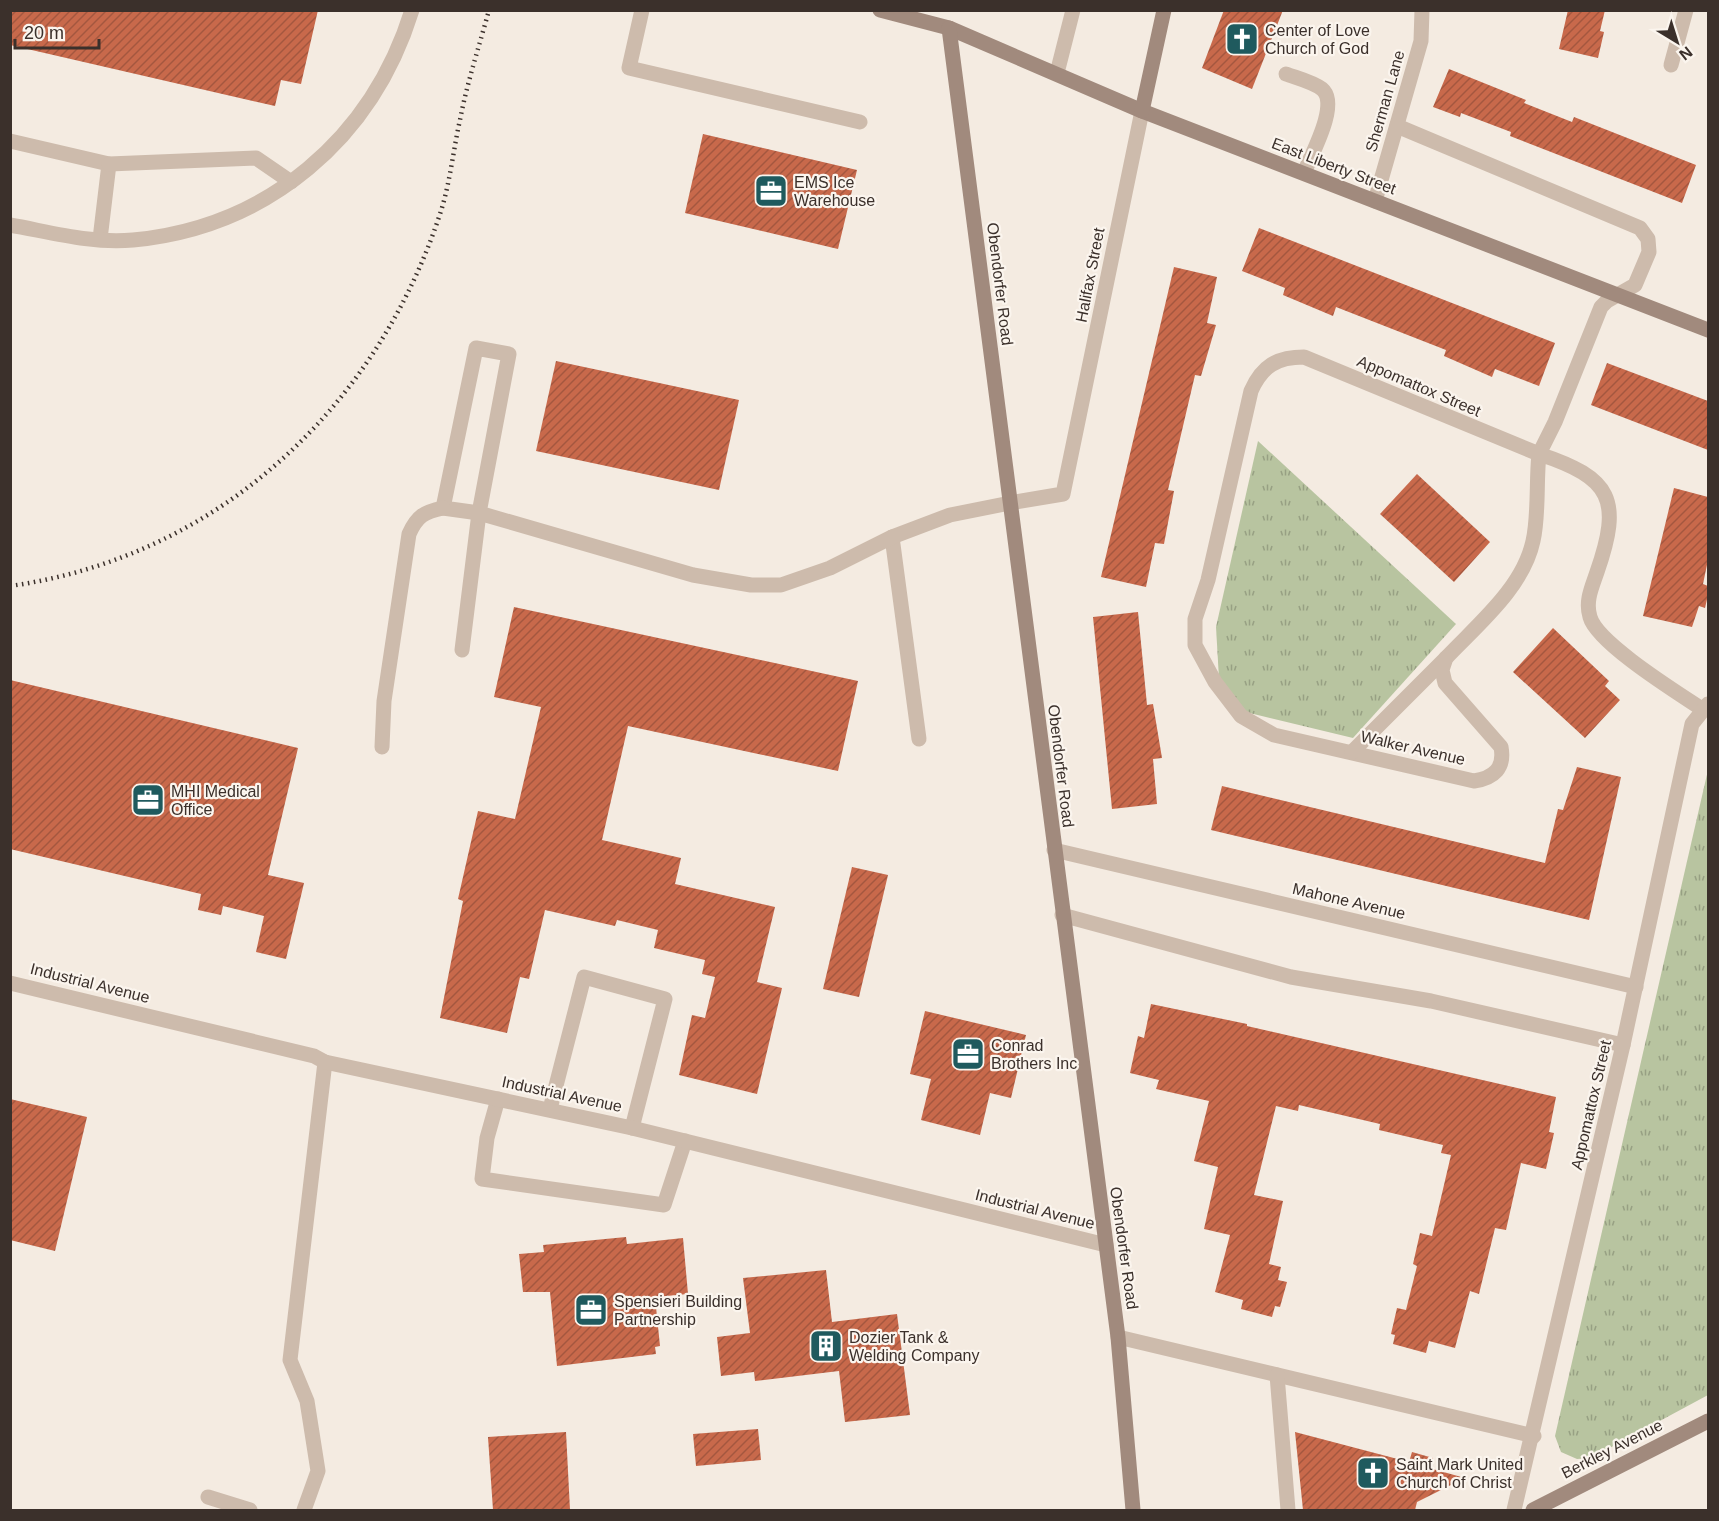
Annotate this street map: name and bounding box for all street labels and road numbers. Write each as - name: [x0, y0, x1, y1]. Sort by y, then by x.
- street label: Sherman Lane: [1362, 48, 1408, 154]
- street label: East Liberty Street: [1270, 134, 1399, 198]
- street label: Obendorfer Road: [984, 222, 1016, 346]
- street label: Halifax Street: [1072, 226, 1108, 324]
- street label: Appomattox Street: [1355, 352, 1484, 420]
- street label: Obendorfer Road: [1045, 704, 1077, 828]
- street label: Walker Avenue: [1359, 728, 1467, 768]
- street label: Mahone Avenue: [1291, 880, 1407, 922]
- street label: Industrial Avenue: [29, 960, 152, 1006]
- street label: Appomattox Street: [1568, 1038, 1614, 1171]
- street label: Industrial Avenue: [500, 1073, 624, 1115]
- street label: Industrial Avenue: [974, 1186, 1097, 1232]
- street label: Obendorfer Road: [1107, 1186, 1141, 1310]
- street label: Berkley Avenue: [1559, 1416, 1665, 1482]

